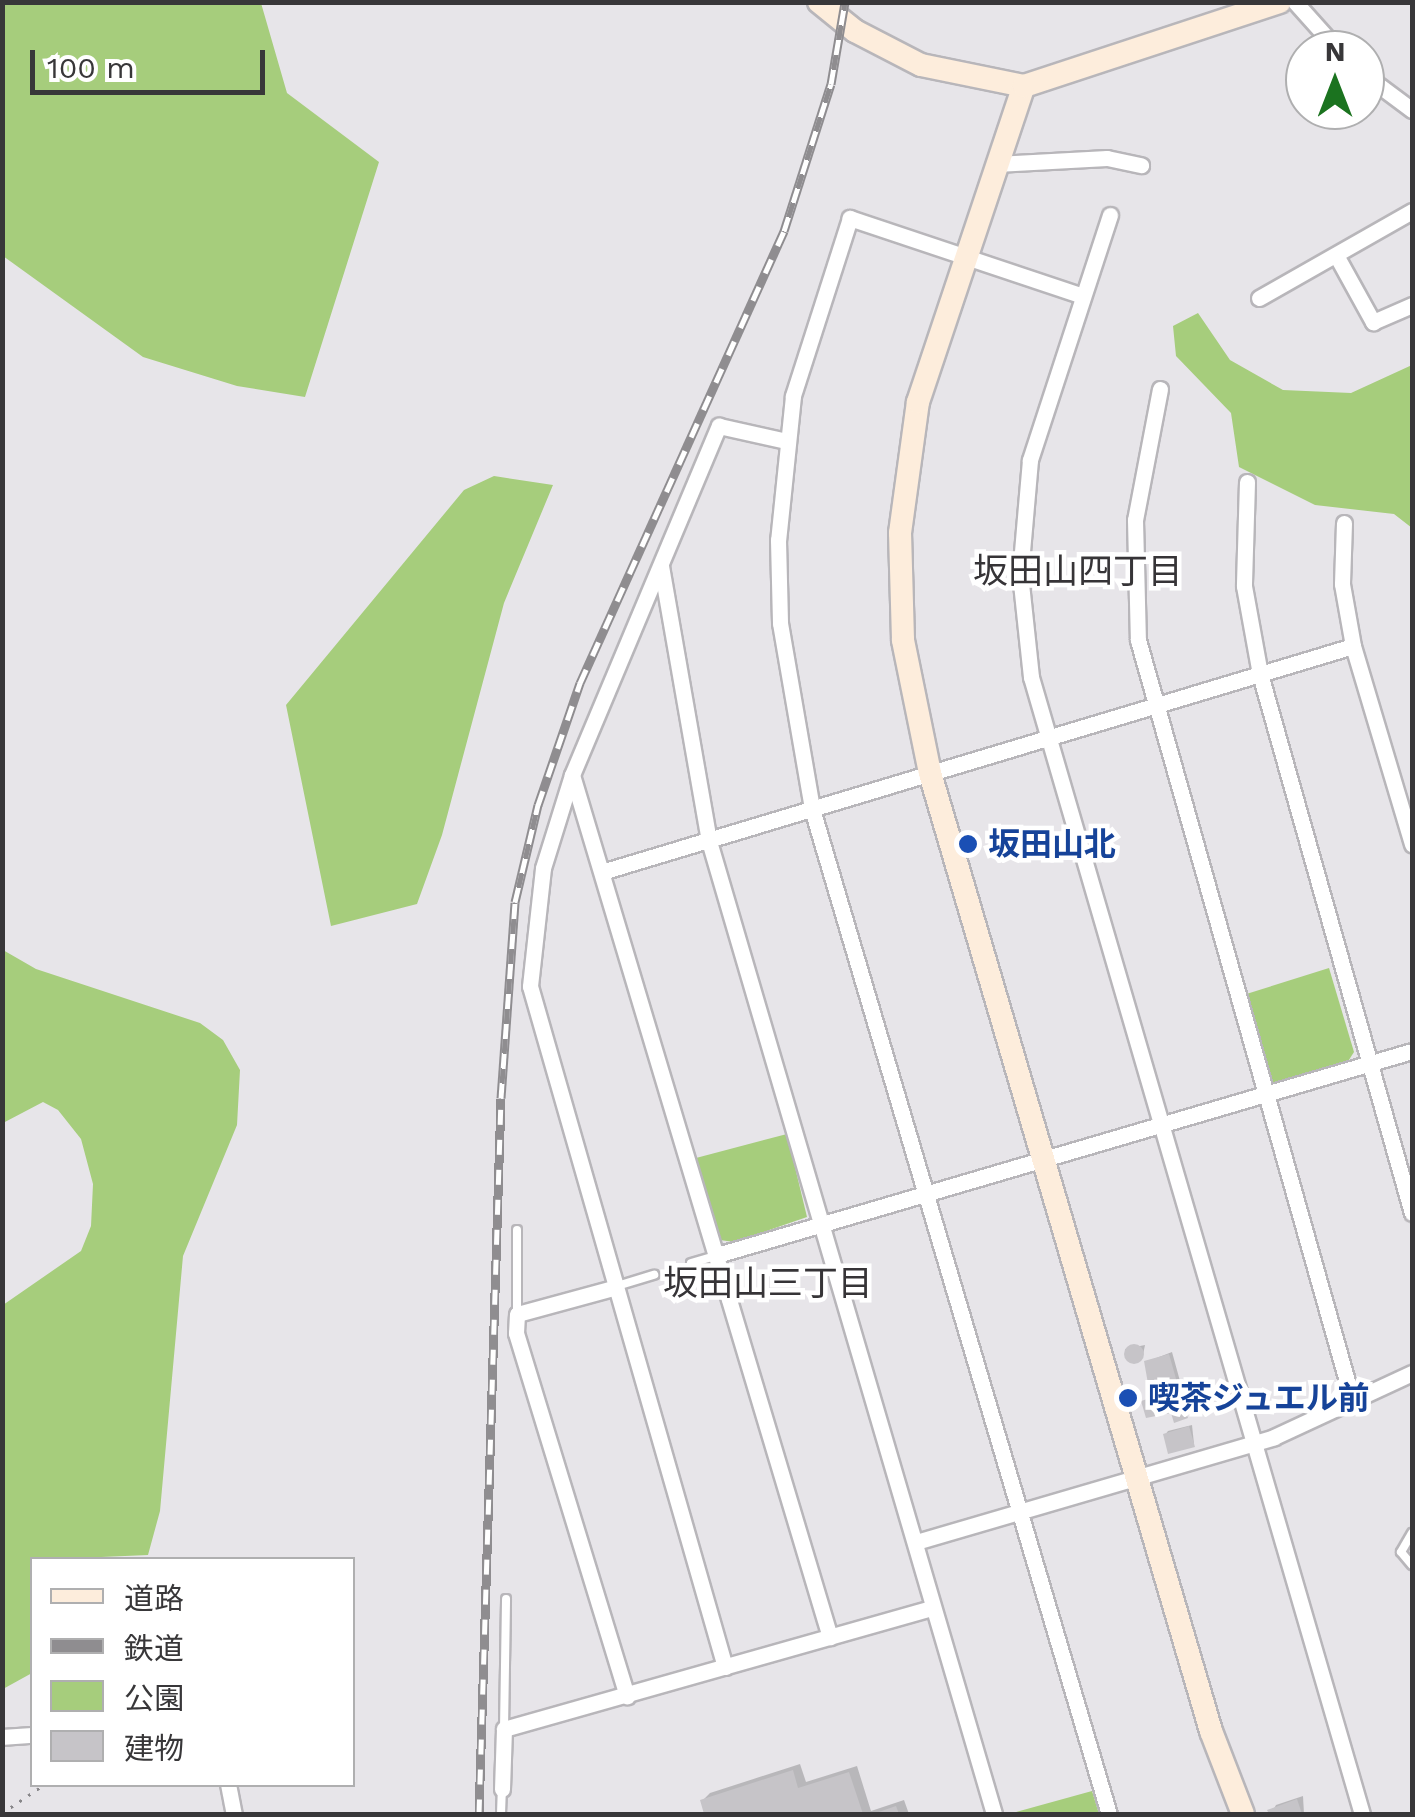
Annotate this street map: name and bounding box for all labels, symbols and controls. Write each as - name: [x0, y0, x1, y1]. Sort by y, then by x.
- scale bar: [35, 30, 270, 92]
- north arrow: [1285, 30, 1385, 130]
- text: N: [1325, 35, 1345, 68]
- text: 100 m: [47, 50, 135, 85]
- district label: 坂田山四丁目: [973, 550, 1183, 592]
- place label: 坂田山北: [988, 825, 1116, 863]
- marker: 坂田山北: [957, 833, 979, 855]
- district label: 坂田山三丁目: [663, 1262, 873, 1304]
- place label: 喫茶ジュエル前: [1148, 1379, 1372, 1417]
- marker: 喫茶ジュエル前: [1117, 1387, 1139, 1409]
- legend: [30, 1557, 355, 1787]
- text: 道路: [124, 1581, 184, 1616]
- text: 鉄道: [124, 1631, 184, 1666]
- text: 公園: [124, 1681, 184, 1716]
- text: 建物: [124, 1731, 184, 1766]

